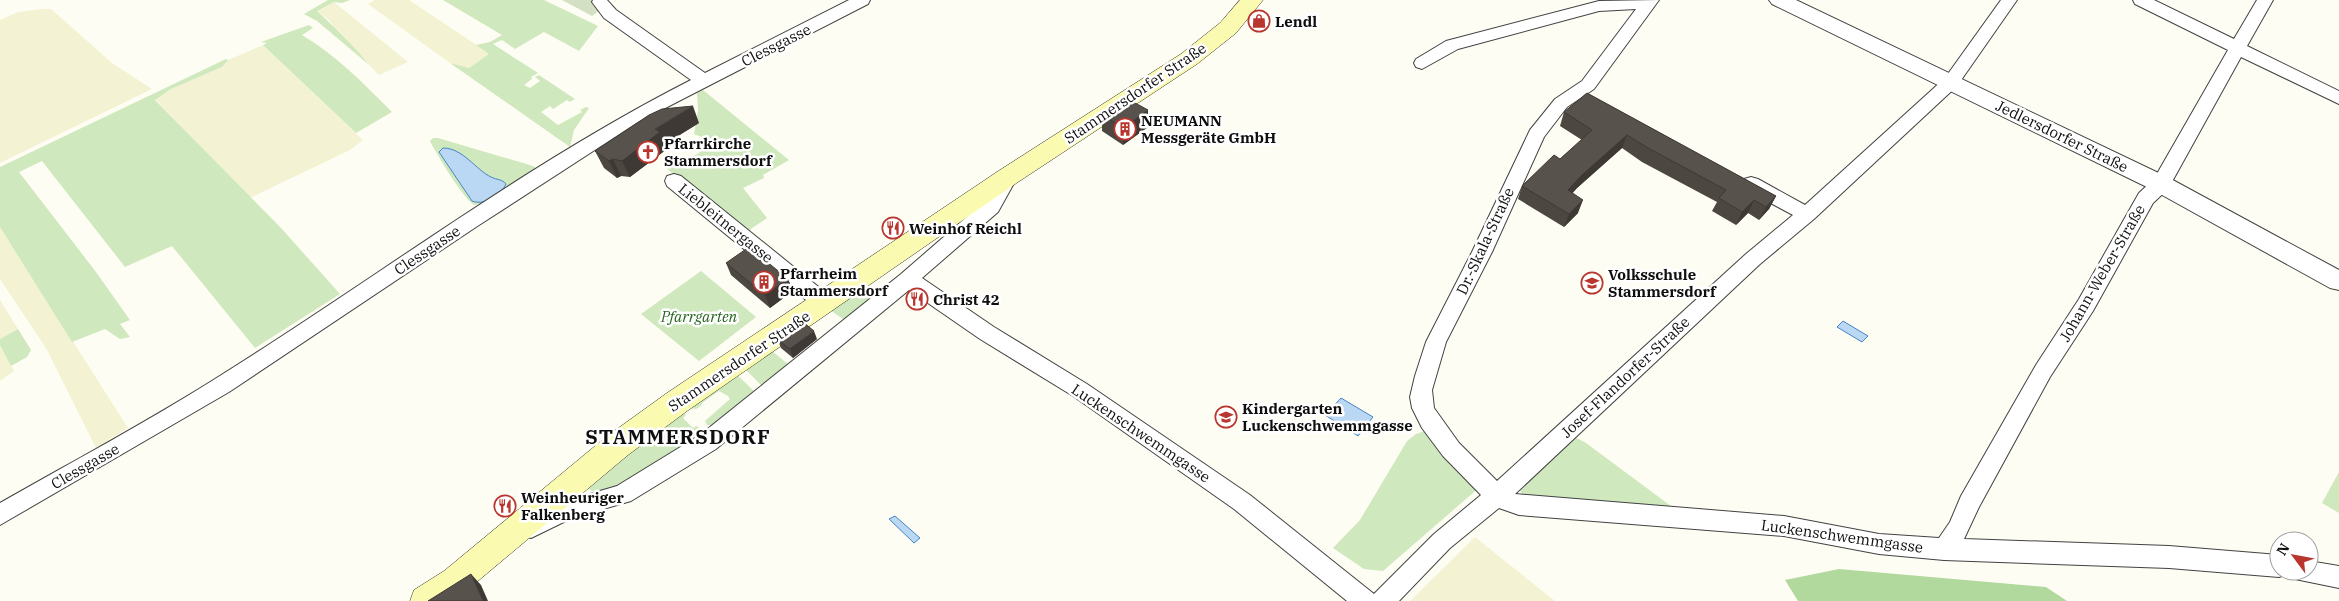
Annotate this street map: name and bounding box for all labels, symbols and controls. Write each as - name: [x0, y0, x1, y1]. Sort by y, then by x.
- shop icon: Lendl: [1247, 9, 1271, 33]
- place label: Lendl: [1275, 12, 1317, 31]
- street label: Clessgasse: [738, 19, 814, 71]
- street label: Stammersdorfer Straße: [1060, 38, 1210, 148]
- street label: Jedlersdorfer Straße: [1993, 96, 2131, 176]
- place label: NEUMANN Messgeräte GmbH: [1141, 111, 1276, 147]
- building icon: NEUMANN Messgeräte GmbH: [1113, 117, 1137, 141]
- place label: Pfarrkirche Stammersdorf: [664, 134, 773, 170]
- church icon: Pfarrkirche Stammersdorf: [636, 140, 660, 164]
- street label: Liebleitnergasse: [675, 179, 777, 267]
- street label: Dr.-Skala-Straße: [1452, 184, 1518, 298]
- street label: Johann-Weber-Straße: [2055, 201, 2149, 345]
- restaurant icon: Weinhof Reichl: [881, 216, 905, 240]
- place label: Weinhof Reichl: [909, 219, 1022, 238]
- street label: Clessgasse: [390, 221, 464, 279]
- place label: Pfarrheim Stammersdorf: [780, 264, 889, 300]
- place label: Volksschule Stammersdorf: [1608, 265, 1717, 301]
- building icon: Pfarrheim Stammersdorf: [752, 270, 776, 294]
- school or university icon: Volksschule Stammersdorf: [1580, 271, 1604, 295]
- restaurant icon: Christ 42: [905, 287, 929, 311]
- place label: Christ 42: [933, 290, 1000, 309]
- street label: Stammersdorfer Straße: [664, 306, 814, 416]
- park label: Pfarrgarten: [660, 307, 738, 326]
- street label: Josef-Flandorfer-Straße: [1557, 312, 1693, 442]
- street label: Luckenschwemmgasse: [1068, 379, 1214, 487]
- place label: Kindergarten Luckenschwemmgasse: [1242, 399, 1413, 435]
- school or university icon: Kindergarten Luckenschwemmgasse: [1214, 405, 1238, 429]
- district label: STAMMERSDORF: [585, 423, 771, 450]
- street label: Clessgasse: [48, 439, 122, 493]
- place label: Weinheuriger Falkenberg: [521, 488, 624, 524]
- restaurant icon: Weinheuriger Falkenberg: [493, 494, 517, 518]
- street label: Luckenschwemmgasse: [1760, 515, 1924, 557]
- north arrow: [2269, 531, 2319, 581]
- text: N: [2272, 540, 2294, 559]

